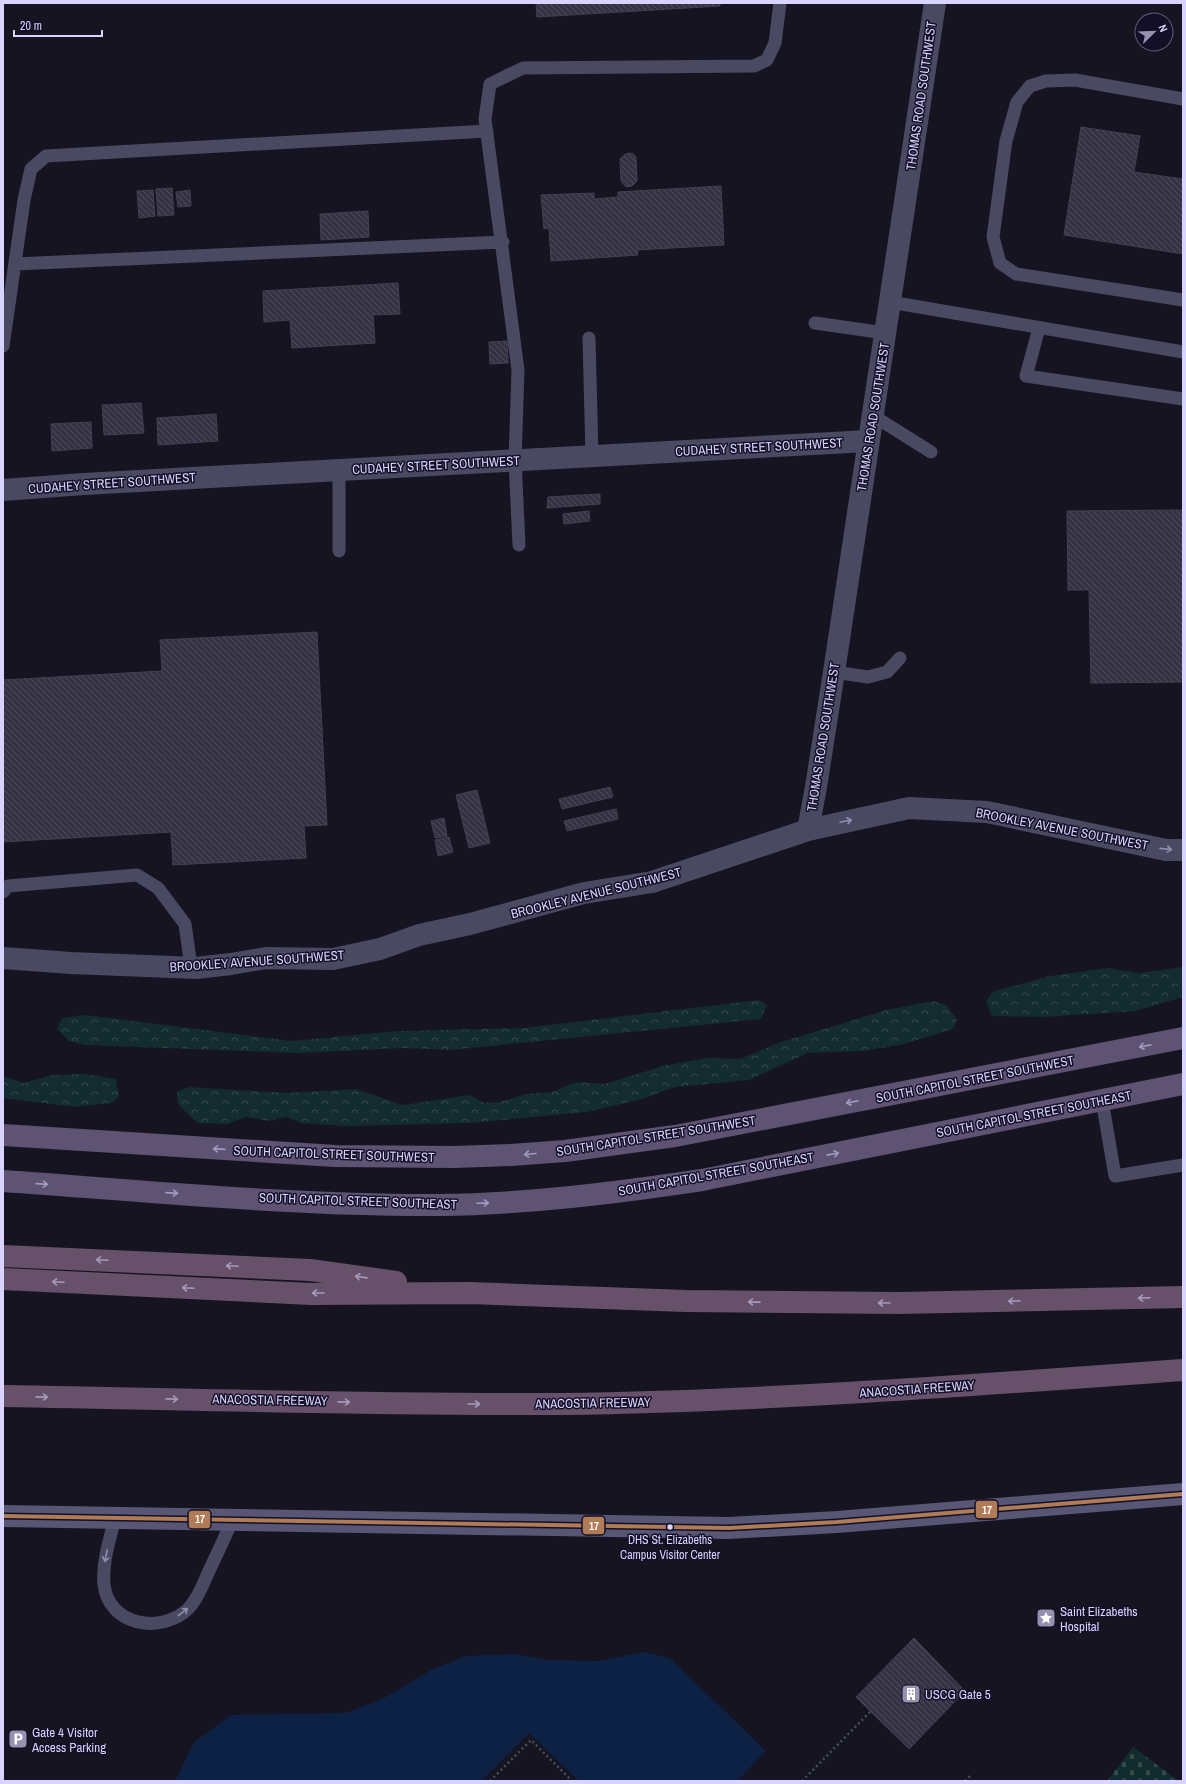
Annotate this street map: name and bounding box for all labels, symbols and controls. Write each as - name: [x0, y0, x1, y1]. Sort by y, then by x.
- scale bar: [14, 12, 102, 38]
- north arrow: [1134, 12, 1174, 52]
- text: 20 m: [20, 18, 42, 34]
- street label: THOMAS ROAD SOUTHWEST: [902, 20, 940, 172]
- text: N: [1155, 22, 1171, 34]
- street label: THOMAS ROAD SOUTHWEST: [853, 341, 893, 493]
- street label: CUDAHEY STREET SOUTHWEST: [675, 434, 844, 460]
- street label: CUDAHEY STREET SOUTHWEST: [352, 452, 521, 478]
- street label: CUDAHEY STREET SOUTHWEST: [28, 469, 197, 497]
- street label: THOMAS ROAD SOUTHWEST: [803, 661, 843, 813]
- street label: BROOKLEY AVENUE SOUTHWEST: [974, 804, 1150, 854]
- one-way arrow: [839, 817, 852, 825]
- one-way arrow: [1159, 845, 1172, 853]
- street label: BROOKLEY AVENUE SOUTHWEST: [509, 863, 683, 922]
- street label: BROOKLEY AVENUE SOUTHWEST: [169, 946, 345, 976]
- one-way arrow: [1139, 1042, 1152, 1050]
- street label: SOUTH CAPITOL STREET SOUTHWEST: [875, 1051, 1076, 1107]
- street label: SOUTH CAPITOL STREET SOUTHEAST: [935, 1087, 1133, 1141]
- one-way arrow: [846, 1099, 859, 1107]
- street label: SOUTH CAPITOL STREET SOUTHWEST: [555, 1112, 757, 1160]
- street label: SOUTH CAPITOL STREET SOUTHWEST: [233, 1142, 435, 1166]
- one-way arrow: [213, 1146, 226, 1153]
- street label: SOUTH CAPITOL STREET SOUTHEAST: [617, 1148, 816, 1200]
- one-way arrow: [826, 1149, 839, 1157]
- one-way arrow: [524, 1150, 537, 1157]
- one-way arrow: [35, 1181, 48, 1188]
- one-way arrow: [165, 1189, 178, 1196]
- street label: SOUTH CAPITOL STREET SOUTHEAST: [259, 1189, 458, 1213]
- one-way arrow: [476, 1200, 489, 1207]
- one-way arrow: [96, 1256, 109, 1264]
- one-way arrow: [226, 1262, 239, 1270]
- one-way arrow: [355, 1273, 368, 1281]
- one-way arrow: [52, 1278, 65, 1285]
- one-way arrow: [182, 1284, 195, 1291]
- one-way arrow: [312, 1289, 325, 1297]
- one-way arrow: [1138, 1295, 1151, 1302]
- one-way arrow: [1008, 1297, 1021, 1305]
- one-way arrow: [748, 1299, 761, 1306]
- one-way arrow: [878, 1299, 891, 1307]
- street label: ANACOSTIA FREEWAY: [858, 1376, 975, 1402]
- street label: ANACOSTIA FREEWAY: [211, 1390, 328, 1410]
- one-way arrow: [35, 1393, 48, 1401]
- street label: ANACOSTIA FREEWAY: [534, 1393, 651, 1413]
- one-way arrow: [165, 1395, 178, 1403]
- one-way arrow: [337, 1398, 350, 1405]
- one-way arrow: [467, 1400, 480, 1408]
- line badge: 17: [975, 1500, 998, 1519]
- text: 17: [982, 1503, 992, 1517]
- line badge: 17: [188, 1510, 211, 1529]
- text: 17: [195, 1512, 205, 1526]
- line badge: 17: [582, 1516, 605, 1535]
- text: 17: [589, 1519, 599, 1533]
- marker: DHS St. Elizabeths Campus Visitor Center: [665, 1522, 675, 1532]
- place label: DHS St. Elizabeths Campus Visitor Center: [620, 1532, 721, 1563]
- one-way arrow: [102, 1550, 110, 1563]
- place label: Saint Elizabeths Hospital: [1060, 1603, 1138, 1635]
- place icon: Saint Elizabeths Hospital: [1035, 1607, 1057, 1629]
- one-way arrow: [177, 1608, 188, 1617]
- building icon: USCG Gate 5: [900, 1683, 922, 1705]
- place label: USCG Gate 5: [925, 1686, 991, 1703]
- place label: Gate 4 Visitor Access Parking: [31, 1724, 106, 1756]
- parking icon: Gate 4 Visitor Access Parking: [7, 1728, 29, 1750]

